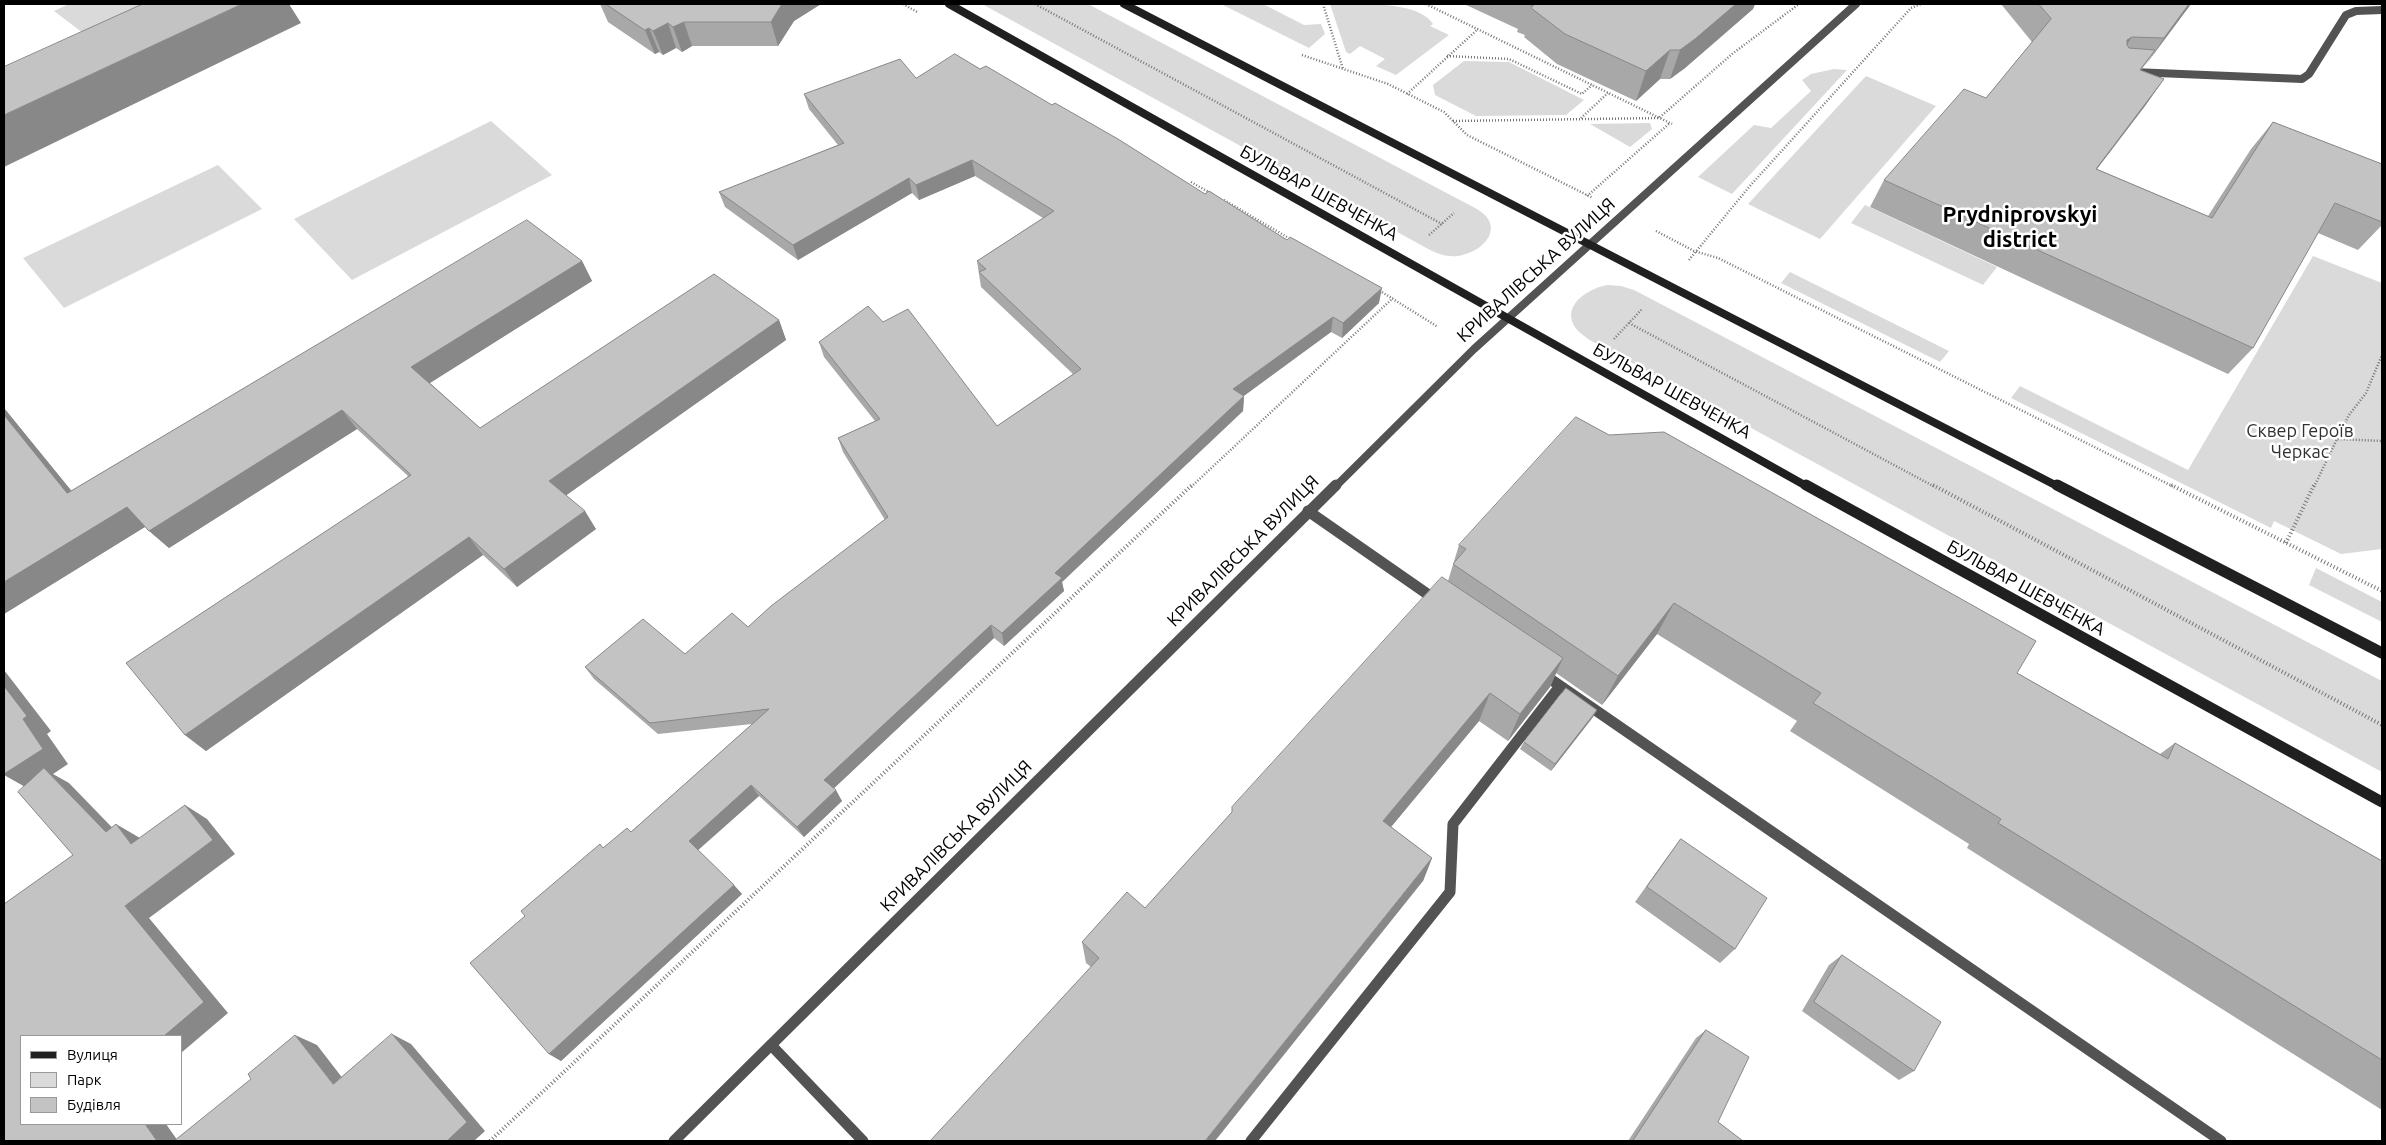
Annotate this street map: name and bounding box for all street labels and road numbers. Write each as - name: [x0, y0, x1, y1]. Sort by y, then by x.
- street label: БУЛЬВАР ШЕВЧЕНКА: [1236, 141, 1402, 245]
- street label: КРИВАЛІВСЬКА ВУЛИЦЯ: [1452, 193, 1620, 347]
- street label: БУЛЬВАР ШЕВЧЕНКА: [1589, 339, 1755, 443]
- street label: КРИВАЛІВСЬКА ВУЛИЦЯ: [1163, 471, 1323, 631]
- street label: БУЛЬВАР ШЕВЧЕНКА: [1943, 536, 2109, 640]
- street label: КРИВАЛІВСЬКА ВУЛИЦЯ: [876, 756, 1036, 916]

